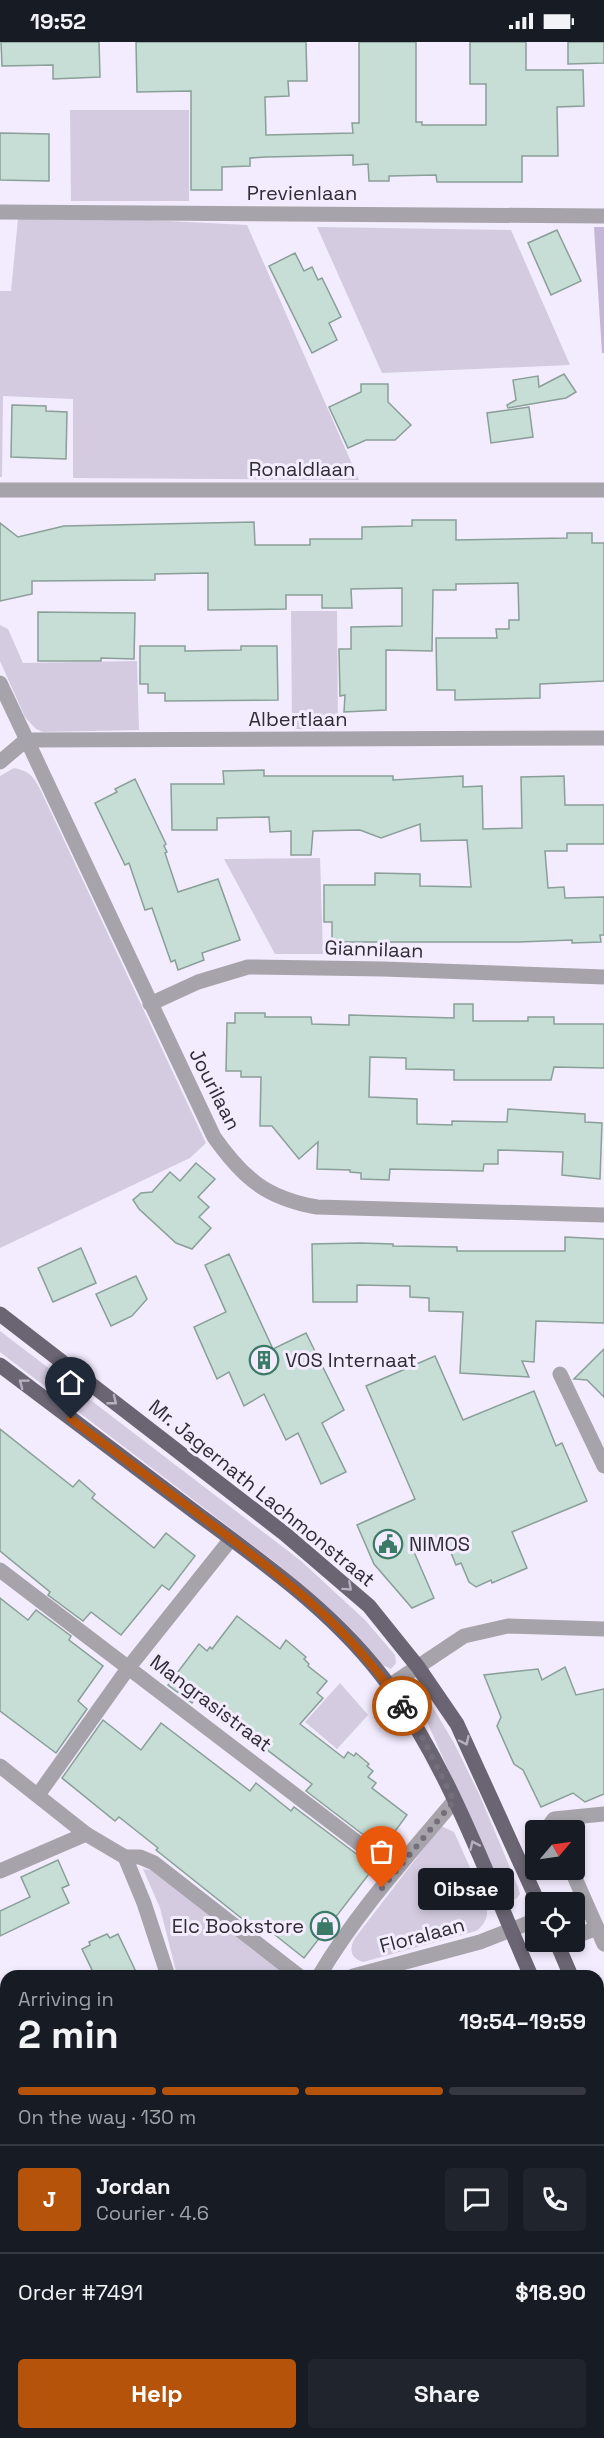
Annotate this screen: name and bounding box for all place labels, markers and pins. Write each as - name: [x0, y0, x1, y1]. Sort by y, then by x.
- building icon: VOS Internaat: [248, 1344, 280, 1376]
- place label: VOS Internaat: [285, 1347, 417, 1373]
- pin: [45, 1357, 96, 1419]
- public building icon: NIMOS: [372, 1528, 404, 1560]
- place label: NIMOS: [409, 1531, 470, 1557]
- pin: [356, 1826, 407, 1888]
- callout: Oibsae: [418, 1867, 514, 1909]
- shop icon: Elc Bookstore: [309, 1910, 341, 1942]
- place label: Elc Bookstore: [172, 1913, 304, 1939]

